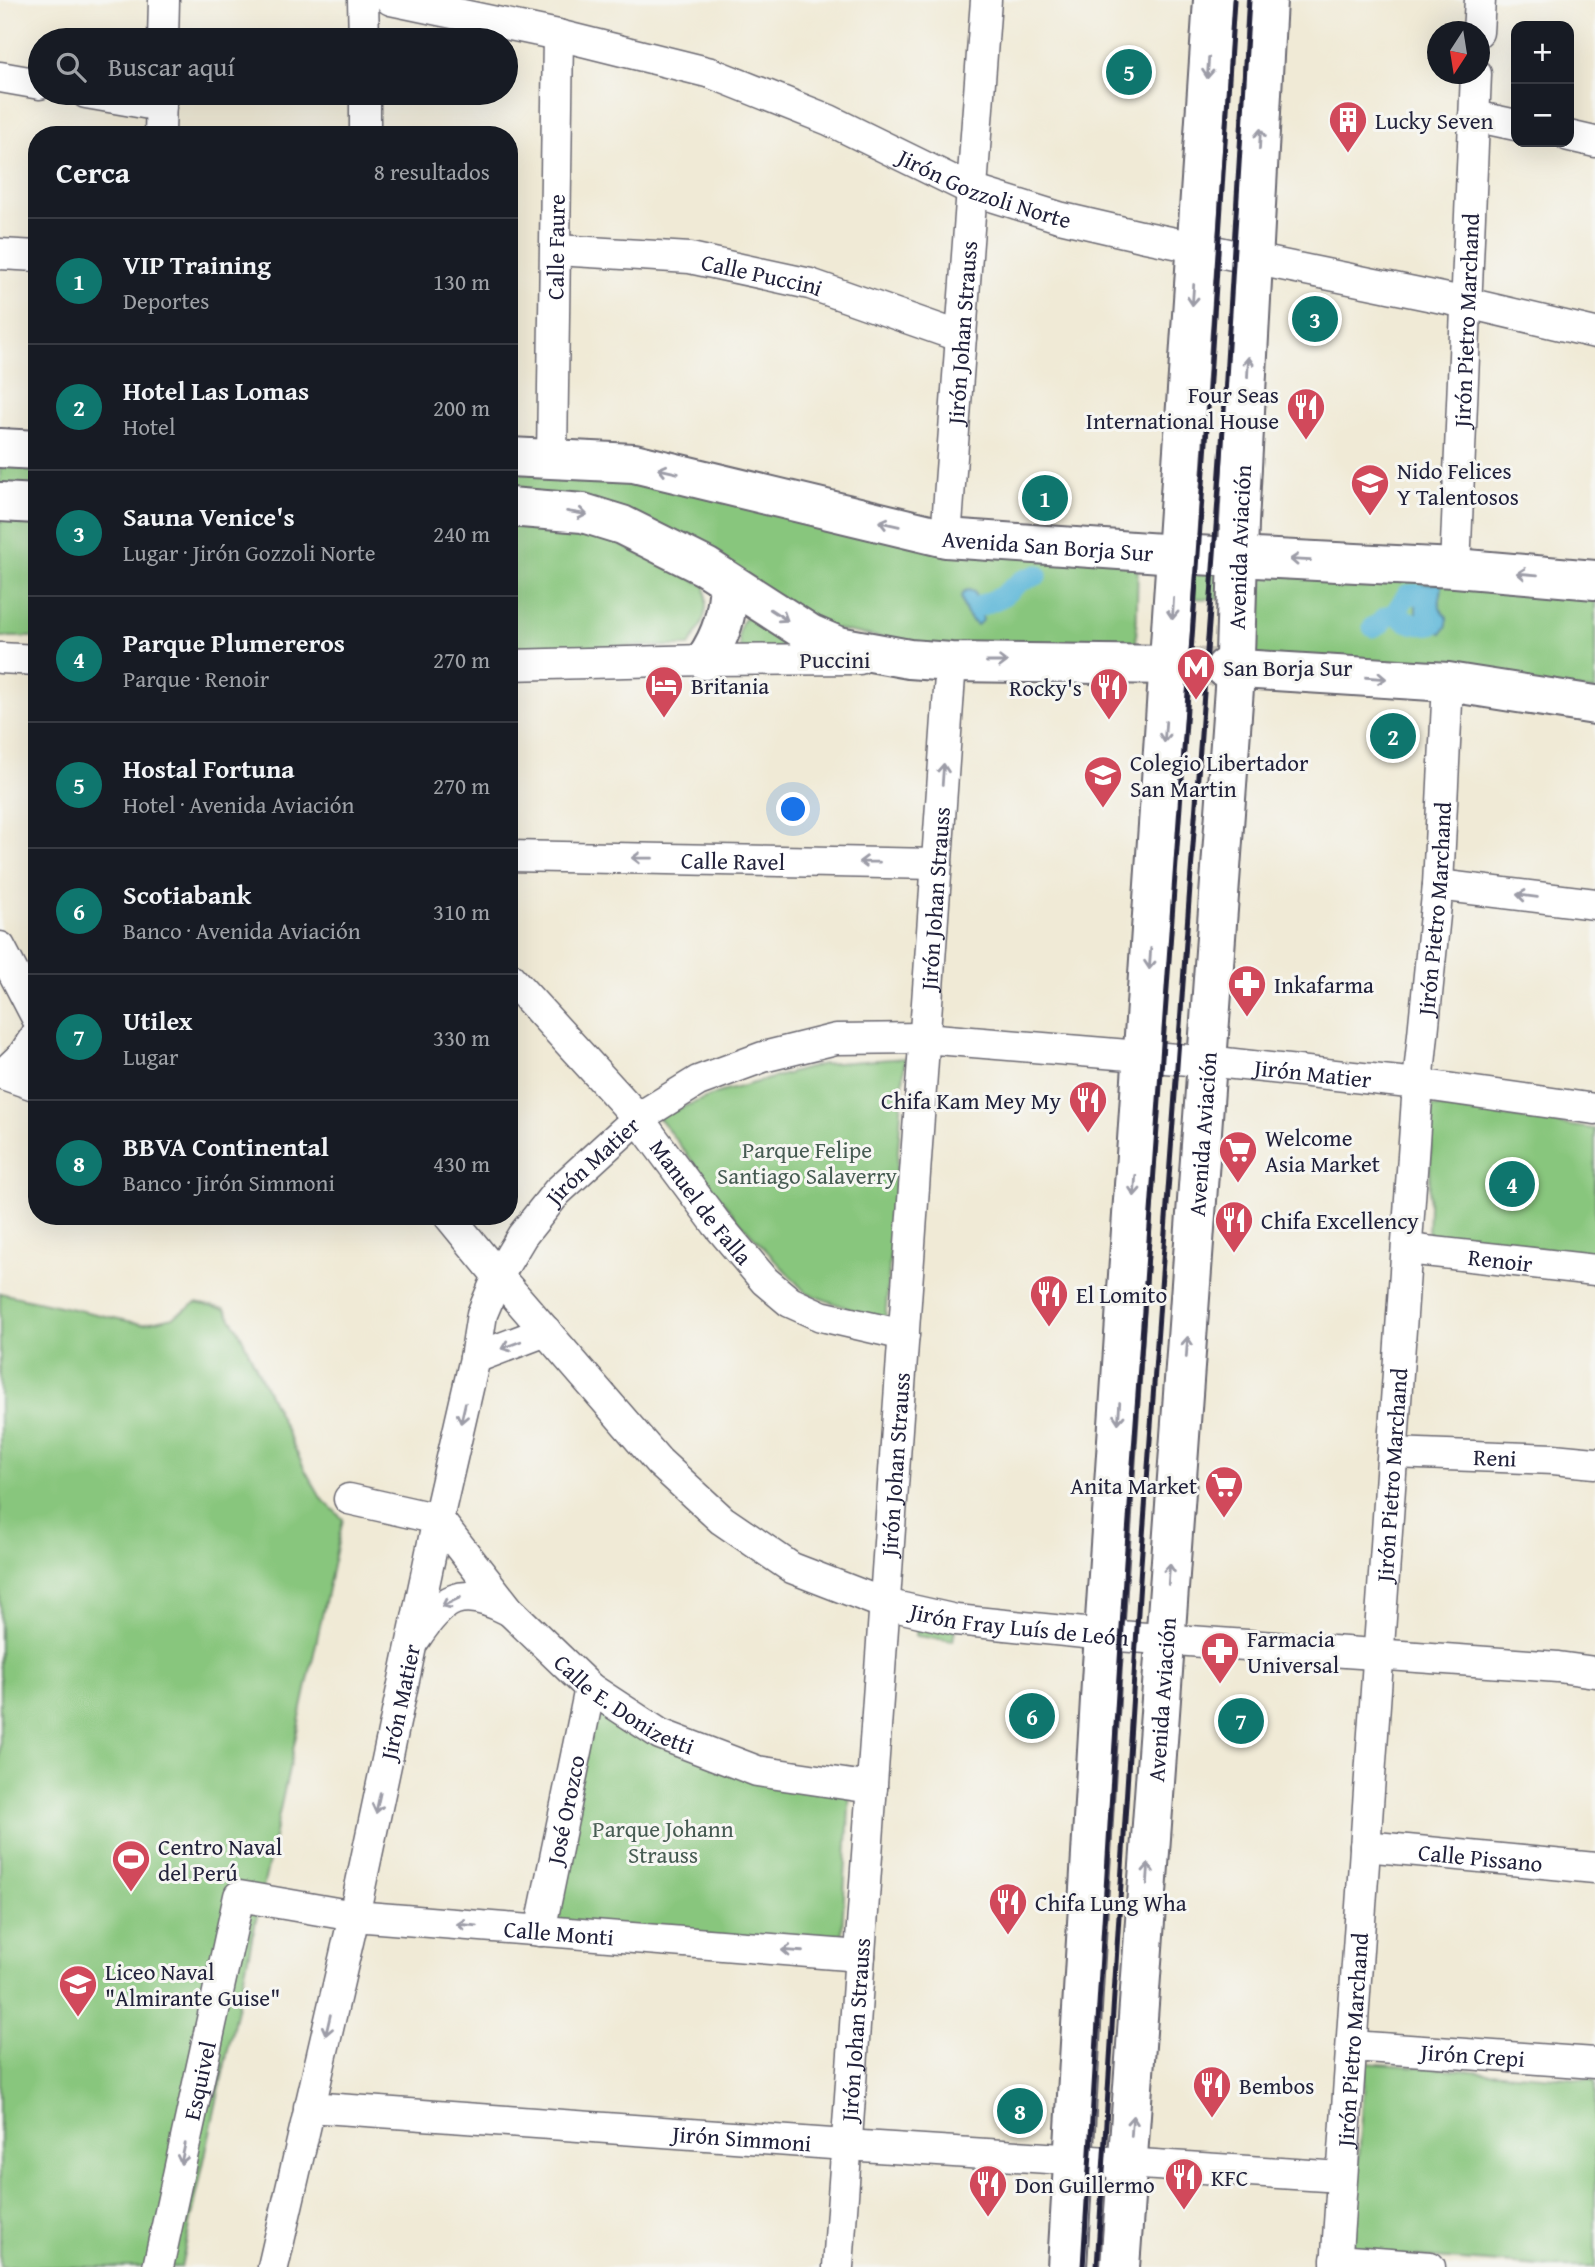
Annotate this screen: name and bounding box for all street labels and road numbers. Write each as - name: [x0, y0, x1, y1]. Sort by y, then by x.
- street label: Jirón Gozzoli Norte: [890, 139, 1074, 236]
- street label: Calle Faure: [538, 194, 572, 300]
- street label: Jirón Pietro Marchand: [1444, 212, 1487, 431]
- street label: Jirón Johan Strauss: [938, 240, 985, 429]
- street label: Calle Puccini: [698, 244, 827, 304]
- street label: Avenida Aviación: [1219, 464, 1259, 630]
- street label: Avenida San Borja Sur: [941, 521, 1155, 569]
- street label: Puccini: [799, 643, 871, 676]
- street label: Jirón Pietro Marchand: [1408, 800, 1459, 1020]
- street label: Jirón Johan Strauss: [911, 805, 957, 994]
- street label: Calle Ravel: [681, 843, 785, 878]
- street label: Jirón Matier: [1250, 1049, 1374, 1095]
- street label: Avenida Aviación: [1179, 1050, 1224, 1217]
- street label: Jirón Matier: [535, 1108, 647, 1214]
- street label: Manuel de Falla: [642, 1132, 761, 1271]
- street label: Renoir: [1466, 1239, 1535, 1279]
- street label: Jirón Pietro Marchand: [1367, 1366, 1415, 1586]
- street label: Jirón Johan Strauss: [871, 1371, 917, 1560]
- street label: Reni: [1473, 1440, 1517, 1474]
- street label: Jirón Fray Luís de León: [904, 1593, 1130, 1653]
- street label: Avenida Aviación: [1139, 1616, 1183, 1783]
- street label: Jirón Matier: [370, 1641, 428, 1766]
- street label: Calle E. Donizetti: [547, 1646, 699, 1762]
- street label: José Orozco: [537, 1752, 592, 1870]
- street label: Calle Pissano: [1417, 1835, 1544, 1879]
- street label: Calle Monti: [503, 1911, 615, 1953]
- street label: Jirón Pietro Marchand: [1328, 1931, 1376, 2151]
- street label: Jirón Johan Strauss: [832, 1937, 878, 2126]
- street label: Jirón Crepi: [1417, 2034, 1526, 2075]
- street label: Esquivel: [174, 2038, 223, 2123]
- street label: Jirón Simmoni: [668, 2116, 813, 2159]

